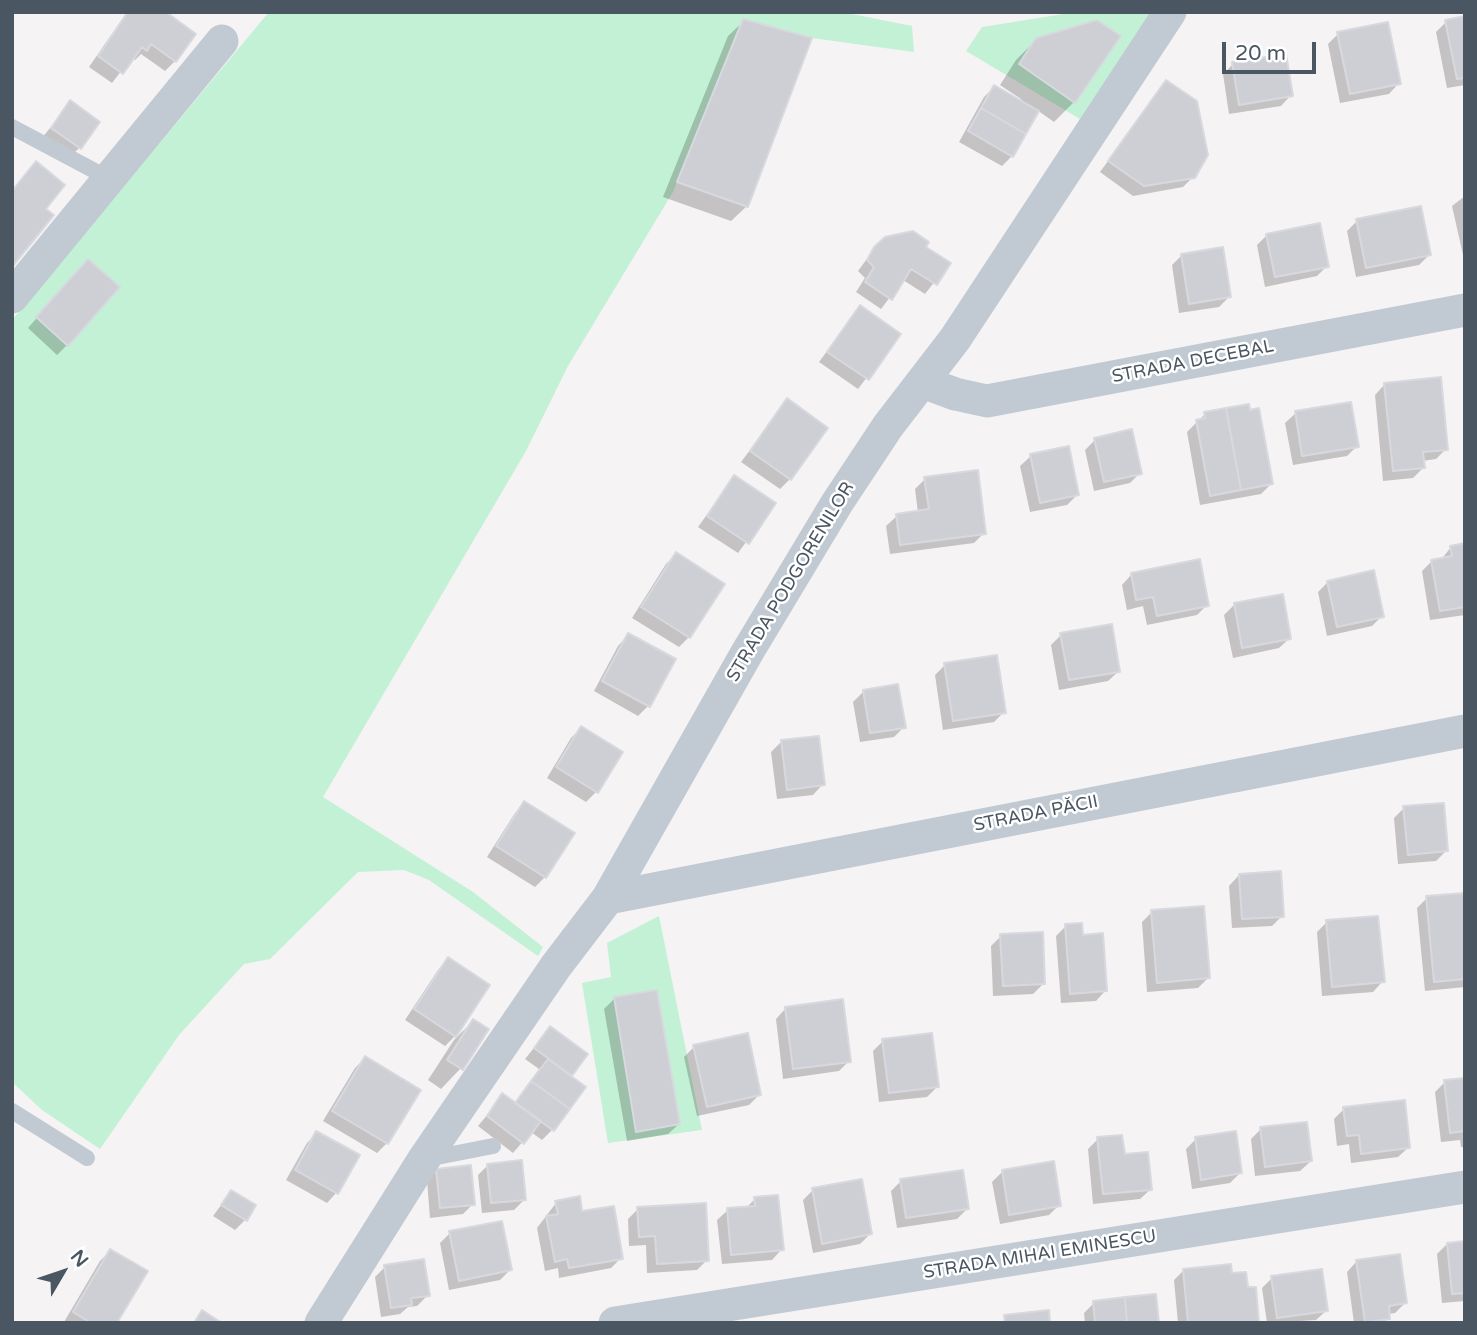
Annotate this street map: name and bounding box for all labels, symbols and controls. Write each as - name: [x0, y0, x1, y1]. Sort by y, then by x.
- scale bar: [1225, 28, 1320, 72]
- text: 20 m: [1235, 41, 1286, 66]
- street label: STRADA DECEBAL: [1110, 336, 1276, 388]
- street label: STRADA PODGORENILOR: [723, 478, 859, 686]
- street label: STRADA PĂCII: [972, 791, 1100, 837]
- street label: STRADA MIHAI EMINESCU: [922, 1226, 1158, 1284]
- north arrow: [28, 1237, 98, 1307]
- text: N: [66, 1246, 93, 1272]

